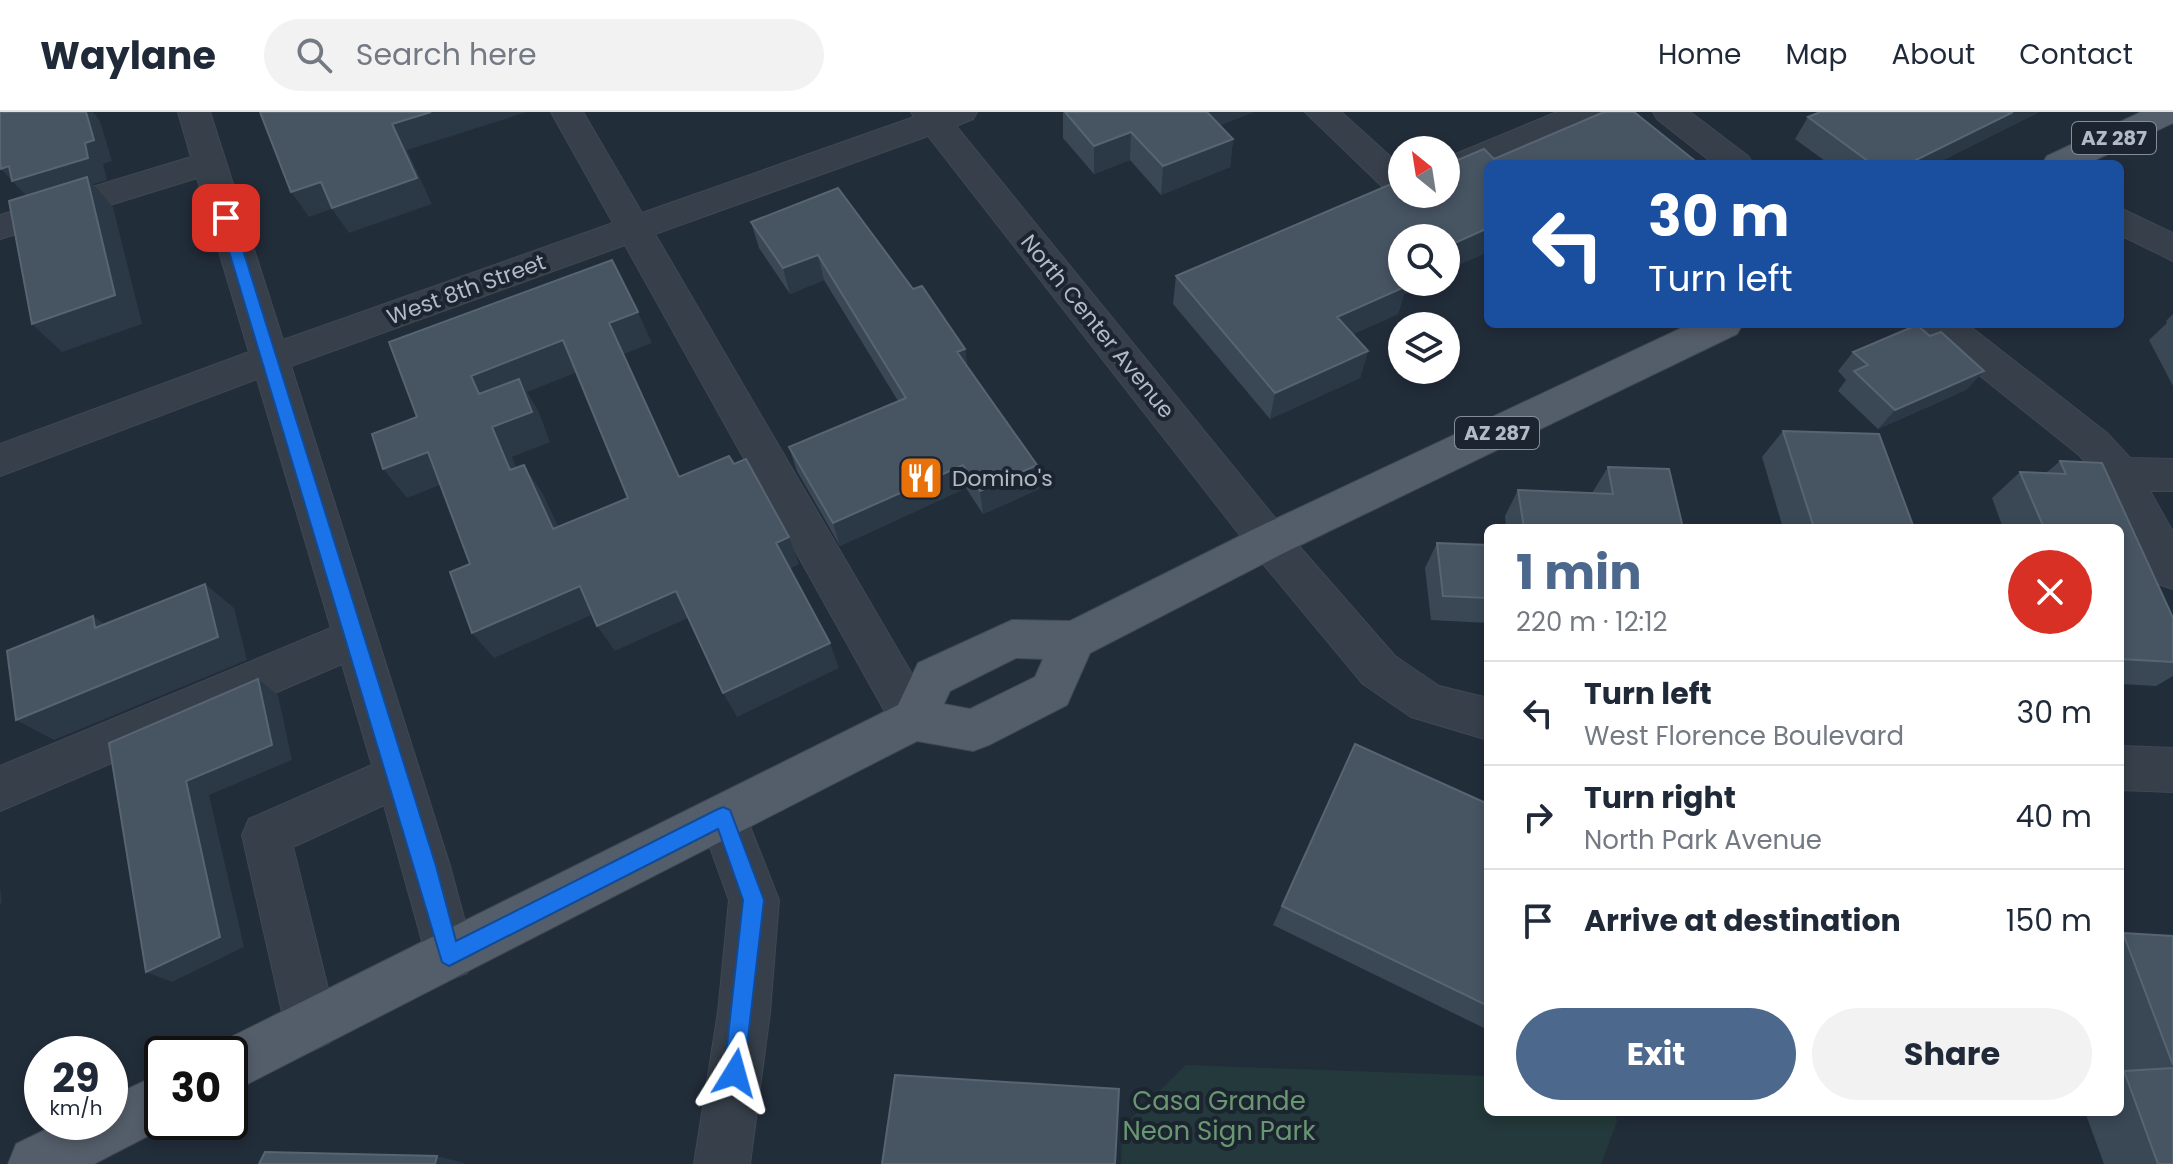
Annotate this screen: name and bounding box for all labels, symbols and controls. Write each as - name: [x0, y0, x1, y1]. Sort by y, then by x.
- search box: [264, 19, 824, 91]
- text: Waylane: [40, 29, 216, 82]
- icon: search: [292, 33, 336, 77]
- text: Search here: [356, 33, 537, 76]
- text: Home: [1658, 35, 1741, 74]
- text: Map: [1785, 35, 1847, 74]
- text: About: [1891, 35, 1975, 74]
- text: Contact: [2019, 35, 2133, 74]
- road number: AZ 287: [2072, 122, 2156, 154]
- north arrow: [1388, 136, 1460, 208]
- map controls: [1388, 136, 1460, 384]
- text: 30 m: [1648, 177, 1790, 256]
- pin: [192, 184, 260, 252]
- icon: left: [1516, 192, 1620, 296]
- icon: arrive: [204, 196, 248, 240]
- button: search: [1388, 224, 1460, 296]
- street label: North Center Avenue: [1014, 228, 1182, 425]
- street label: West 8th Street: [383, 246, 550, 333]
- text: Turn left: [1648, 253, 1793, 304]
- button: layers: [1388, 312, 1460, 384]
- road number: AZ 287: [1455, 417, 1539, 449]
- restaurant icon: Domino's: [897, 454, 945, 502]
- place label: Domino's: [952, 463, 1053, 494]
- text: 1 min: [1516, 539, 1642, 606]
- button: close: [2008, 550, 2092, 634]
- text: 220 m · 12:12: [1516, 604, 1667, 640]
- text: Turn left: [1584, 672, 1712, 715]
- icon: left: [1516, 691, 1560, 735]
- text: 30 m: [2017, 691, 2092, 734]
- text: West Florence Boulevard: [1584, 718, 1904, 754]
- text: Turn right: [1584, 776, 1736, 819]
- icon: right: [1516, 795, 1560, 839]
- text: 40 m: [2015, 795, 2092, 838]
- text: North Park Avenue: [1584, 822, 1822, 858]
- icon: arrive: [1516, 899, 1560, 943]
- text: Arrive at destination: [1584, 899, 1901, 942]
- text: 150 m: [2006, 899, 2092, 942]
- button: Exit: [1516, 1008, 1796, 1100]
- button: Share: [1812, 1008, 2092, 1100]
- position arrow: [693, 1031, 777, 1115]
- speed limit sign: 30: [144, 1036, 248, 1140]
- text: 29: [52, 1050, 100, 1106]
- park label: Casa Grande Neon Sign Park: [1122, 1083, 1316, 1149]
- text: km/h: [49, 1094, 103, 1122]

